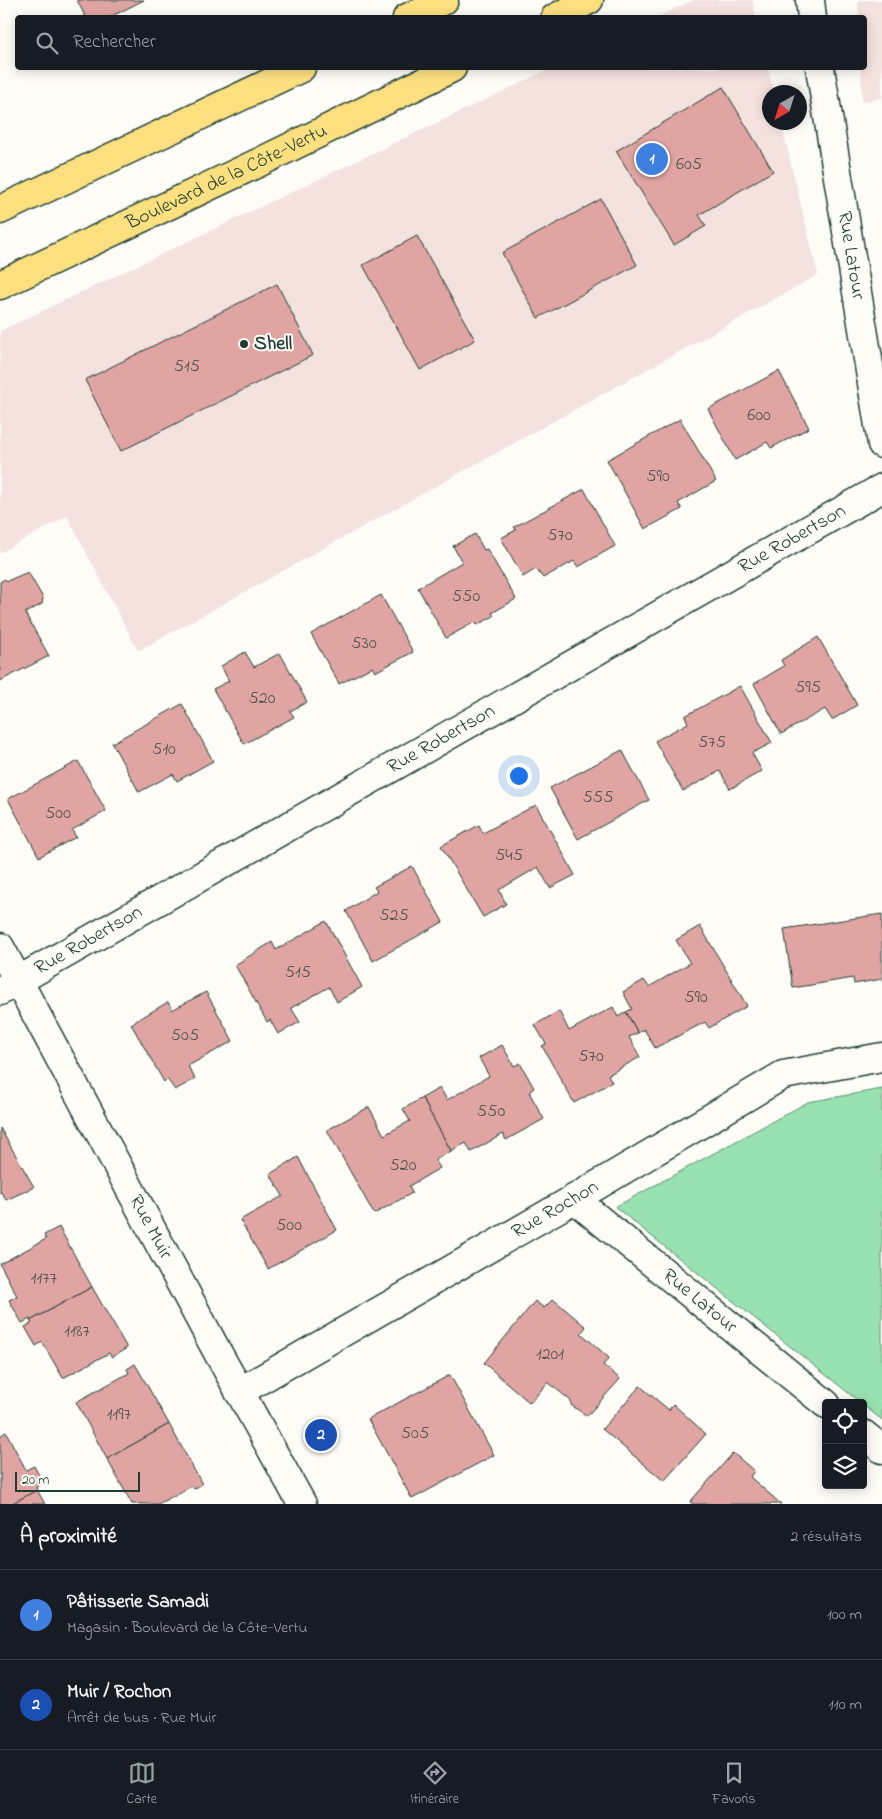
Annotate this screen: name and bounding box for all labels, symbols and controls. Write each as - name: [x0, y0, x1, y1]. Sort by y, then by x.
- search box: [15, 15, 867, 70]
- icon: search: [33, 29, 61, 57]
- text: Rechercher: [73, 29, 156, 56]
- north arrow: [762, 85, 807, 130]
- street label: Boulevard de la Côte-Vertu: [120, 117, 332, 238]
- pin: 1: [636, 140, 668, 178]
- house number: 605: [676, 152, 702, 178]
- street label: Rue Latour: [829, 209, 873, 303]
- place label: Shell: [254, 330, 292, 359]
- marker: Shell: [238, 338, 250, 350]
- house number: 515: [174, 354, 200, 380]
- house number: 600: [747, 403, 771, 429]
- house number: 590: [646, 464, 670, 490]
- street label: Rue Robertson: [733, 497, 852, 582]
- house number: 570: [547, 523, 573, 549]
- house number: 550: [452, 584, 480, 610]
- house number: 530: [351, 631, 377, 657]
- house number: 595: [795, 675, 821, 701]
- house number: 520: [248, 686, 276, 712]
- street label: Rue Robertson: [382, 697, 501, 782]
- house number: 575: [698, 730, 726, 756]
- house number: 510: [152, 737, 176, 763]
- your location: [506, 763, 532, 789]
- house number: 555: [583, 785, 613, 811]
- house number: 500: [45, 801, 71, 827]
- house number: 545: [495, 843, 523, 869]
- street label: Rue Robertson: [29, 898, 148, 983]
- house number: 525: [379, 903, 409, 929]
- house number: 515: [285, 960, 311, 986]
- house number: 590: [684, 985, 708, 1011]
- house number: 505: [171, 1023, 199, 1049]
- house number: 570: [578, 1044, 604, 1070]
- house number: 550: [477, 1099, 505, 1125]
- house number: 520: [389, 1153, 417, 1179]
- street label: Rue Rochon: [506, 1173, 604, 1246]
- street label: Rue Muir: [121, 1190, 180, 1265]
- house number: 500: [276, 1213, 302, 1239]
- street label: Rue Latour: [656, 1262, 744, 1341]
- house number: 1177: [31, 1266, 58, 1292]
- house number: 1187: [64, 1319, 90, 1345]
- house number: 1201: [536, 1342, 564, 1368]
- map controls: [822, 1399, 867, 1489]
- button: locate: [822, 1399, 867, 1444]
- house number: 1197: [107, 1402, 132, 1428]
- pin: 2: [305, 1416, 337, 1454]
- house number: 505: [401, 1421, 429, 1447]
- button: layers: [822, 1444, 867, 1489]
- scale bar: [15, 1469, 140, 1492]
- text: 20 m: [22, 1470, 49, 1491]
- text: À proximité: [20, 1522, 117, 1552]
- text: 2 résultats: [790, 1525, 862, 1549]
- text: Pâtisserie Samadi: [67, 1589, 209, 1616]
- text: 1: [33, 1603, 39, 1627]
- text: 100 m: [827, 1603, 862, 1627]
- text: Magasin · Boulevard de la Côte-Vertu: [67, 1616, 308, 1640]
- text: Muir / Rochon: [67, 1679, 171, 1706]
- text: 2: [32, 1693, 40, 1717]
- text: 110 m: [828, 1693, 862, 1717]
- text: Arrêt de bus · Rue Muir: [67, 1706, 216, 1730]
- tab: Carte: [127, 1759, 157, 1810]
- tab: Itinéraire: [410, 1759, 459, 1810]
- tab: Favoris: [712, 1759, 755, 1810]

